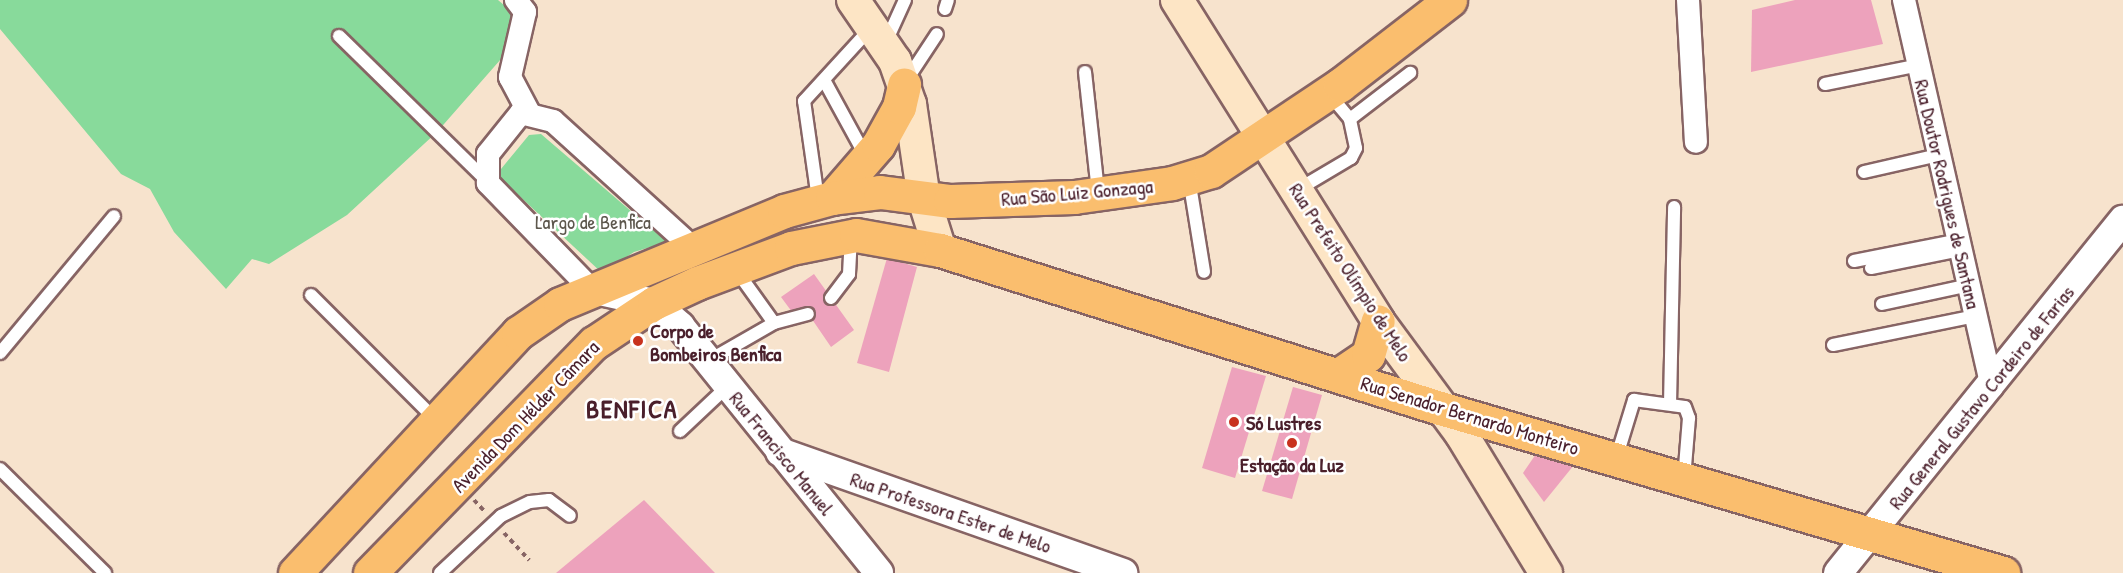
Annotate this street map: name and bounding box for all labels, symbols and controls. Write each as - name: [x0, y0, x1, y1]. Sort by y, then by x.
- street label: Rua Doutor Rodrigues de Santana: [1910, 77, 1986, 311]
- street label: Rua São Luiz Gonzaga: [1000, 173, 1154, 211]
- street label: Rua Prefeito Olímpio de Melo: [1284, 178, 1418, 366]
- park label: Largo de Benfica: [535, 209, 651, 233]
- street label: Rua General Gustavo Cordeiro de Farias: [1883, 280, 2079, 514]
- place label: Corpo de Bombeiros Benfica: [650, 318, 781, 365]
- marker: Corpo de Bombeiros Benfica: [631, 334, 645, 348]
- street label: Avenida Dom Hélder Câmara: [446, 335, 604, 497]
- street label: Rua Senador Bernardo Monteiro: [1358, 370, 1582, 460]
- street label: Rua Francisco Manuel: [725, 386, 839, 520]
- district label: BENFICA: [586, 393, 678, 425]
- place label: Só Lustres: [1246, 410, 1321, 434]
- marker: Só Lustres: [1227, 415, 1241, 429]
- marker: Estação da Luz: [1285, 436, 1299, 450]
- place label: Estação da Luz: [1240, 452, 1344, 476]
- street label: Rua Professora Ester de Melo: [847, 466, 1055, 558]

